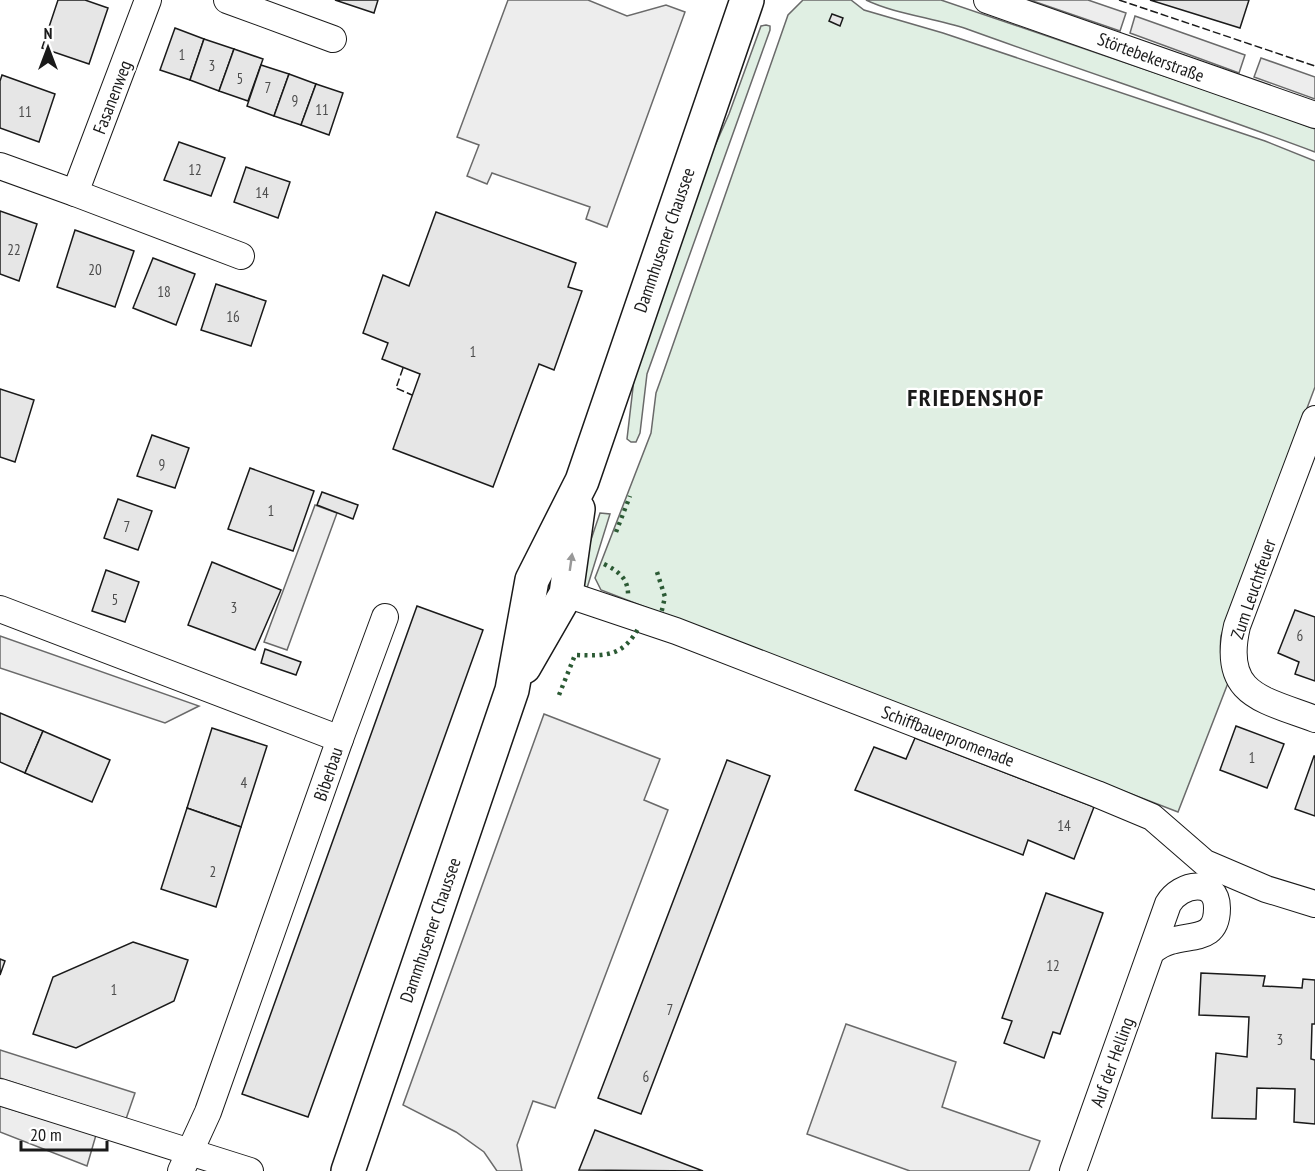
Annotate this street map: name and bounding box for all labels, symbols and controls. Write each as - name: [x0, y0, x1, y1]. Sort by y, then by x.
- north arrow: [18, 18, 78, 78]
- text: N: [44, 23, 52, 43]
- street label: Störtebekerstraße: [1095, 27, 1207, 87]
- house number: 1: [179, 45, 185, 64]
- house number: 3: [209, 56, 215, 75]
- street label: Fasanenweg: [88, 57, 136, 137]
- house number: 5: [237, 69, 243, 88]
- house number: 7: [265, 78, 271, 97]
- house number: 9: [292, 91, 298, 110]
- house number: 11: [315, 100, 329, 119]
- house number: 11: [18, 102, 32, 121]
- house number: 12: [188, 160, 202, 179]
- street label: Dammhusener Chaussee: [628, 165, 700, 315]
- house number: 14: [255, 183, 269, 202]
- house number: 22: [7, 240, 21, 259]
- house number: 20: [88, 260, 102, 279]
- house number: 18: [157, 282, 171, 301]
- house number: 16: [226, 307, 240, 326]
- house number: 1: [470, 342, 476, 361]
- district label: FRIEDENSHOF: [907, 382, 1045, 413]
- house number: 9: [159, 455, 165, 474]
- house number: 1: [268, 501, 274, 520]
- house number: 7: [124, 517, 130, 536]
- street label: Zum Leuchtfeuer: [1225, 536, 1281, 642]
- one-way arrow: [566, 552, 575, 571]
- house number: 5: [112, 590, 118, 609]
- house number: 3: [231, 598, 237, 617]
- house number: 6: [1297, 626, 1304, 645]
- street label: Schiffbauerpromenade: [878, 700, 1018, 772]
- street label: Biberbau: [308, 744, 348, 804]
- house number: 1: [1249, 748, 1255, 767]
- house number: 4: [241, 773, 248, 792]
- house number: 14: [1057, 816, 1071, 835]
- street label: Dammhusener Chaussee: [394, 855, 466, 1005]
- house number: 2: [210, 862, 216, 881]
- house number: 12: [1046, 956, 1060, 975]
- house number: 1: [111, 980, 117, 999]
- house number: 7: [667, 1000, 673, 1019]
- street label: Auf der Helling: [1085, 1014, 1139, 1110]
- house number: 3: [1277, 1030, 1283, 1049]
- house number: 6: [643, 1067, 650, 1086]
- scale bar: [21, 1114, 106, 1152]
- text: 20 m: [30, 1123, 62, 1146]

